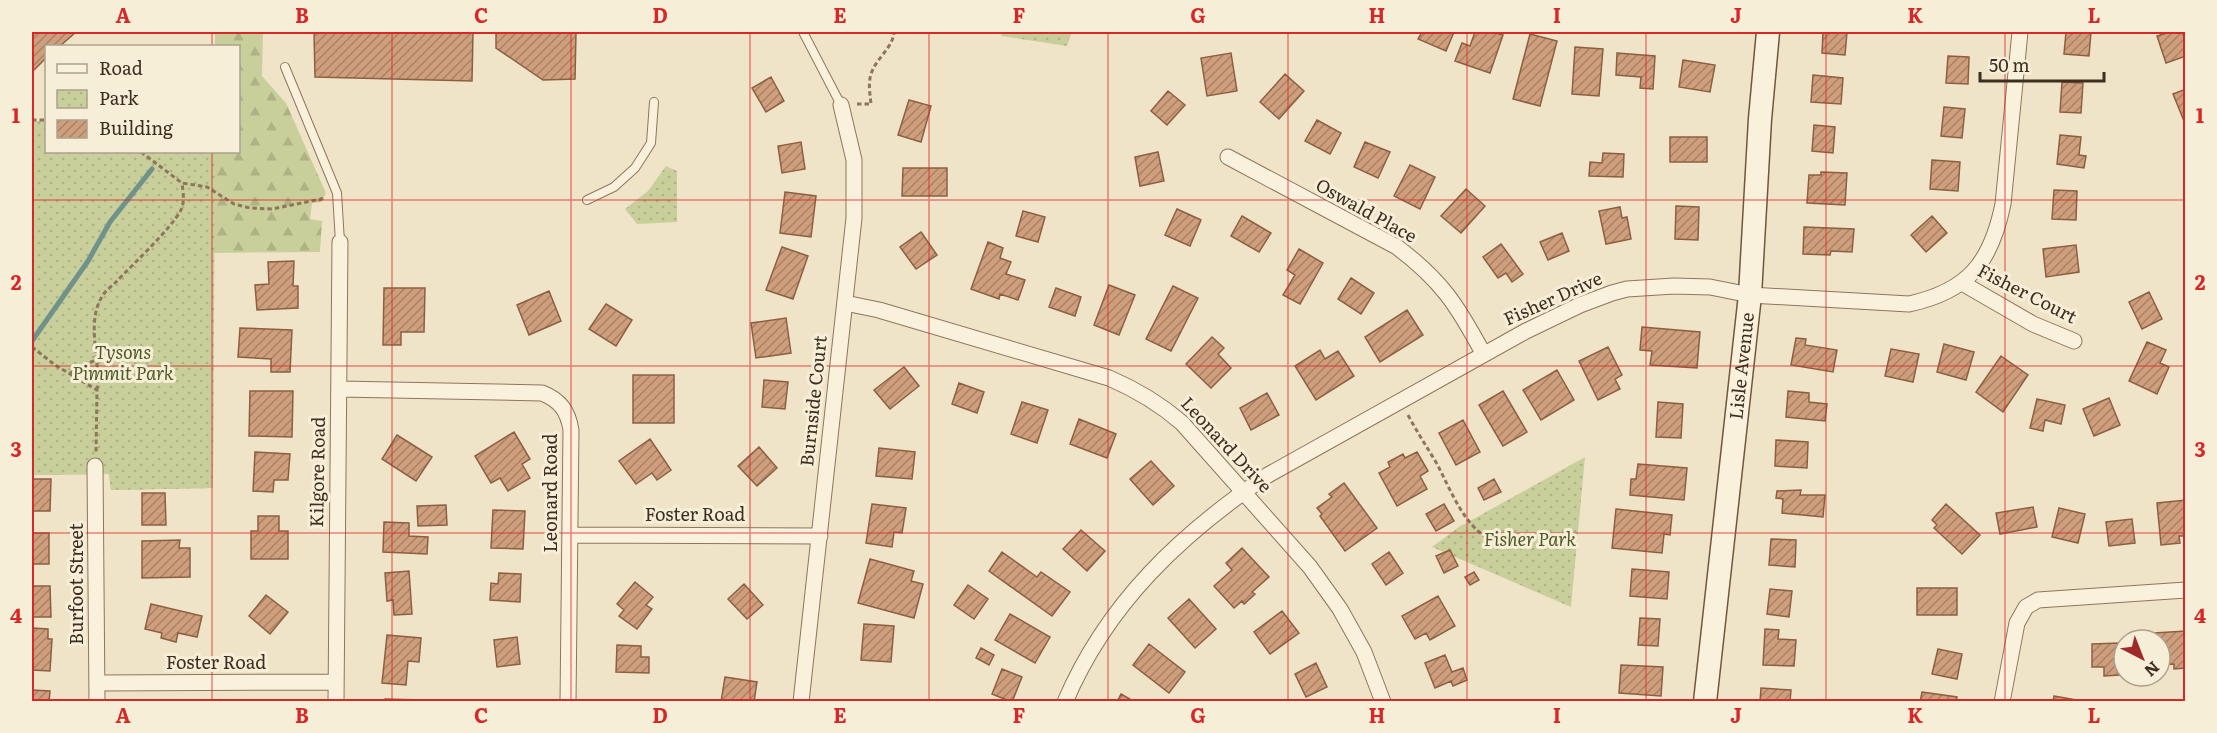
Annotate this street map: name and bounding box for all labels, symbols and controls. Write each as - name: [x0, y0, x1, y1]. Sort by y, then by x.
- text: A: [115, 0, 131, 29]
- text: B: [295, 0, 309, 29]
- text: C: [474, 0, 488, 29]
- text: D: [652, 0, 668, 29]
- text: E: [833, 0, 847, 29]
- text: F: [1013, 0, 1026, 29]
- text: G: [1190, 0, 1206, 29]
- text: H: [1369, 0, 1385, 29]
- text: I: [1553, 0, 1561, 29]
- text: J: [1730, 0, 1742, 29]
- text: K: [1907, 0, 1923, 29]
- text: L: [2088, 0, 2101, 29]
- legend: [45, 45, 240, 153]
- scale bar: [1980, 45, 2104, 83]
- text: 50 m: [1989, 51, 2030, 78]
- text: Road: [99, 54, 143, 81]
- text: Park: [99, 84, 140, 111]
- text: 1: [12, 99, 20, 129]
- text: 1: [2196, 99, 2204, 129]
- text: Building: [99, 114, 174, 141]
- street label: Oswald Place: [1311, 171, 1422, 249]
- street label: Fisher Court: [1973, 256, 2083, 330]
- street label: Fisher Drive: [1499, 264, 1606, 331]
- text: 2: [11, 266, 22, 296]
- text: 2: [2195, 266, 2206, 296]
- street label: Lisle Avenue: [1721, 311, 1760, 421]
- street label: Burnside Court: [792, 333, 833, 468]
- park label: Tysons Pimmit Park: [72, 338, 174, 386]
- street label: Leonard Drive: [1175, 390, 1279, 498]
- street label: Kilgore Road: [302, 416, 331, 527]
- text: 3: [10, 433, 22, 463]
- street label: Leonard Road: [536, 433, 563, 553]
- text: 3: [2194, 433, 2206, 463]
- street label: Foster Road: [645, 500, 745, 527]
- street label: Burfoot Street: [62, 522, 89, 645]
- park label: Fisher Park: [1484, 525, 1576, 552]
- text: 4: [10, 599, 22, 629]
- text: 4: [2194, 599, 2206, 629]
- north arrow: [2112, 628, 2172, 688]
- street label: Foster Road: [166, 648, 266, 675]
- text: N: [2140, 656, 2166, 683]
- text: A: [115, 699, 131, 729]
- text: B: [295, 699, 309, 729]
- text: C: [474, 699, 488, 729]
- text: D: [652, 699, 668, 729]
- text: E: [833, 699, 847, 729]
- text: F: [1013, 699, 1026, 729]
- text: G: [1190, 699, 1206, 729]
- text: H: [1369, 699, 1385, 729]
- text: I: [1553, 699, 1561, 729]
- text: J: [1730, 699, 1742, 729]
- text: K: [1907, 699, 1923, 729]
- text: L: [2088, 699, 2101, 729]

